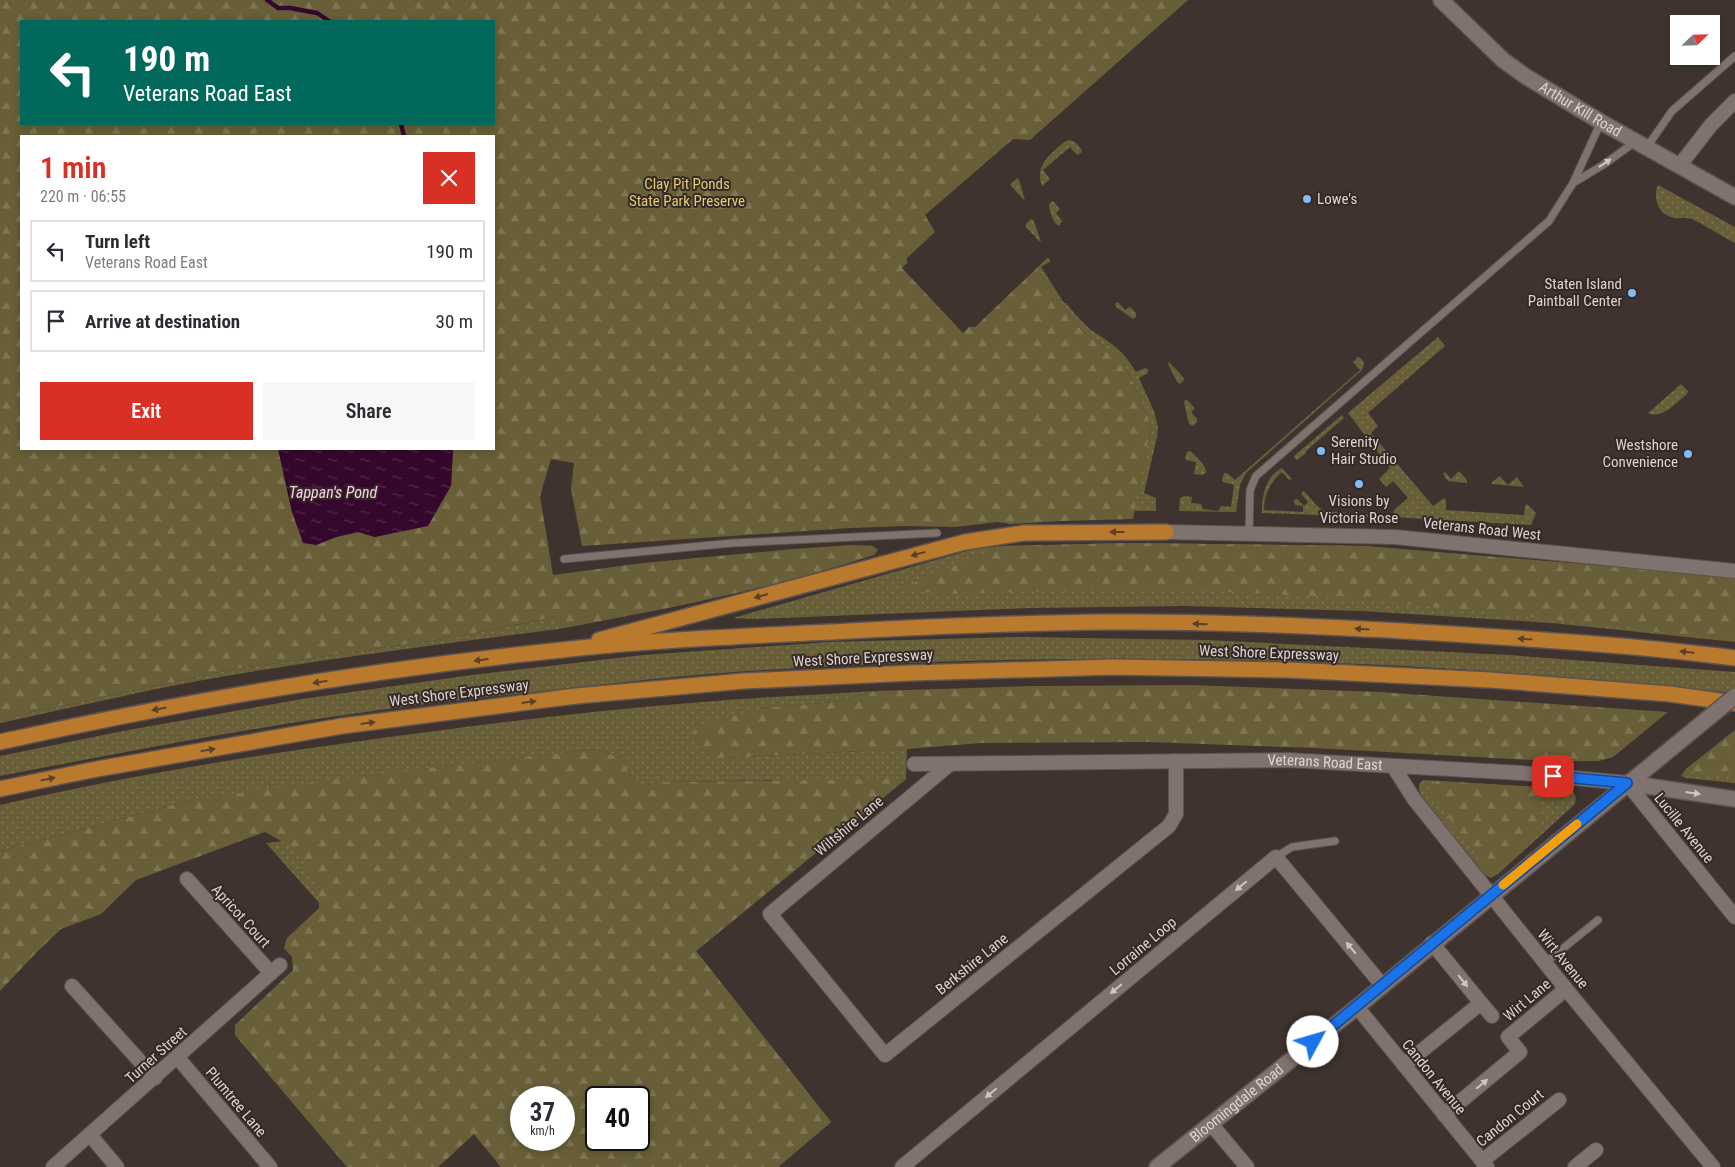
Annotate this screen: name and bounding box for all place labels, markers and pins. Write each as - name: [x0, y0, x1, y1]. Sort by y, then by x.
- place label: Lowe's: [1317, 190, 1357, 208]
- marker: Lowe's: [1301, 193, 1313, 205]
- place label: Staten Island Paintball Center: [1528, 275, 1622, 310]
- marker: Staten Island Paintball Center: [1626, 287, 1638, 299]
- place label: Serenity Hair Studio: [1331, 433, 1397, 468]
- place label: Westshore Convenience: [1602, 436, 1678, 471]
- marker: Serenity Hair Studio: [1315, 445, 1327, 457]
- marker: Westshore Convenience: [1682, 448, 1694, 460]
- marker: Visions by Victoria Rose: [1353, 478, 1365, 490]
- place label: Visions by Victoria Rose: [1320, 492, 1398, 527]
- pin: [1532, 755, 1574, 797]

